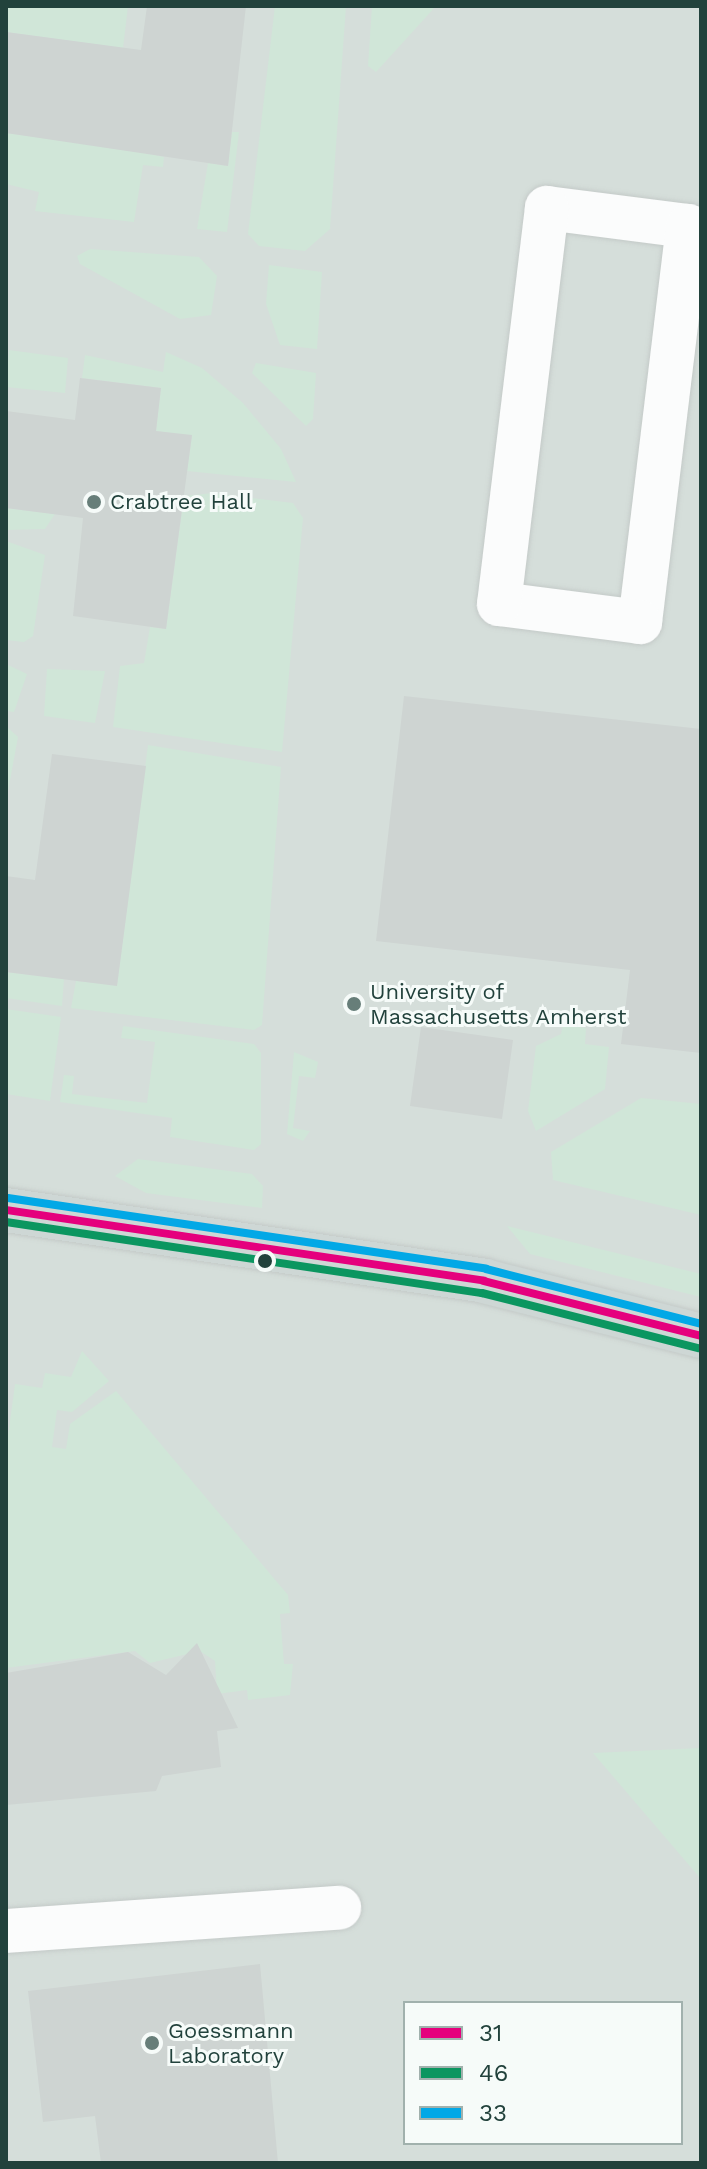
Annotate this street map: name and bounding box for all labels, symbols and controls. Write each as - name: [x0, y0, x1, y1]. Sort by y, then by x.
- place label: Crabtree Hall: [110, 489, 252, 515]
- marker: Crabtree Hall: [85, 493, 103, 511]
- place label: University of Massachusetts Amherst: [370, 978, 627, 1030]
- marker: University of Massachusetts Amherst: [345, 995, 363, 1013]
- unlabelled marker: [257, 1253, 273, 1269]
- legend: [403, 2001, 683, 2145]
- place label: Goessmann Laboratory: [168, 2017, 294, 2068]
- text: 31: [479, 2019, 502, 2047]
- marker: Goessmann Laboratory: [143, 2034, 161, 2052]
- text: 46: [479, 2059, 508, 2087]
- text: 33: [479, 2099, 507, 2127]

